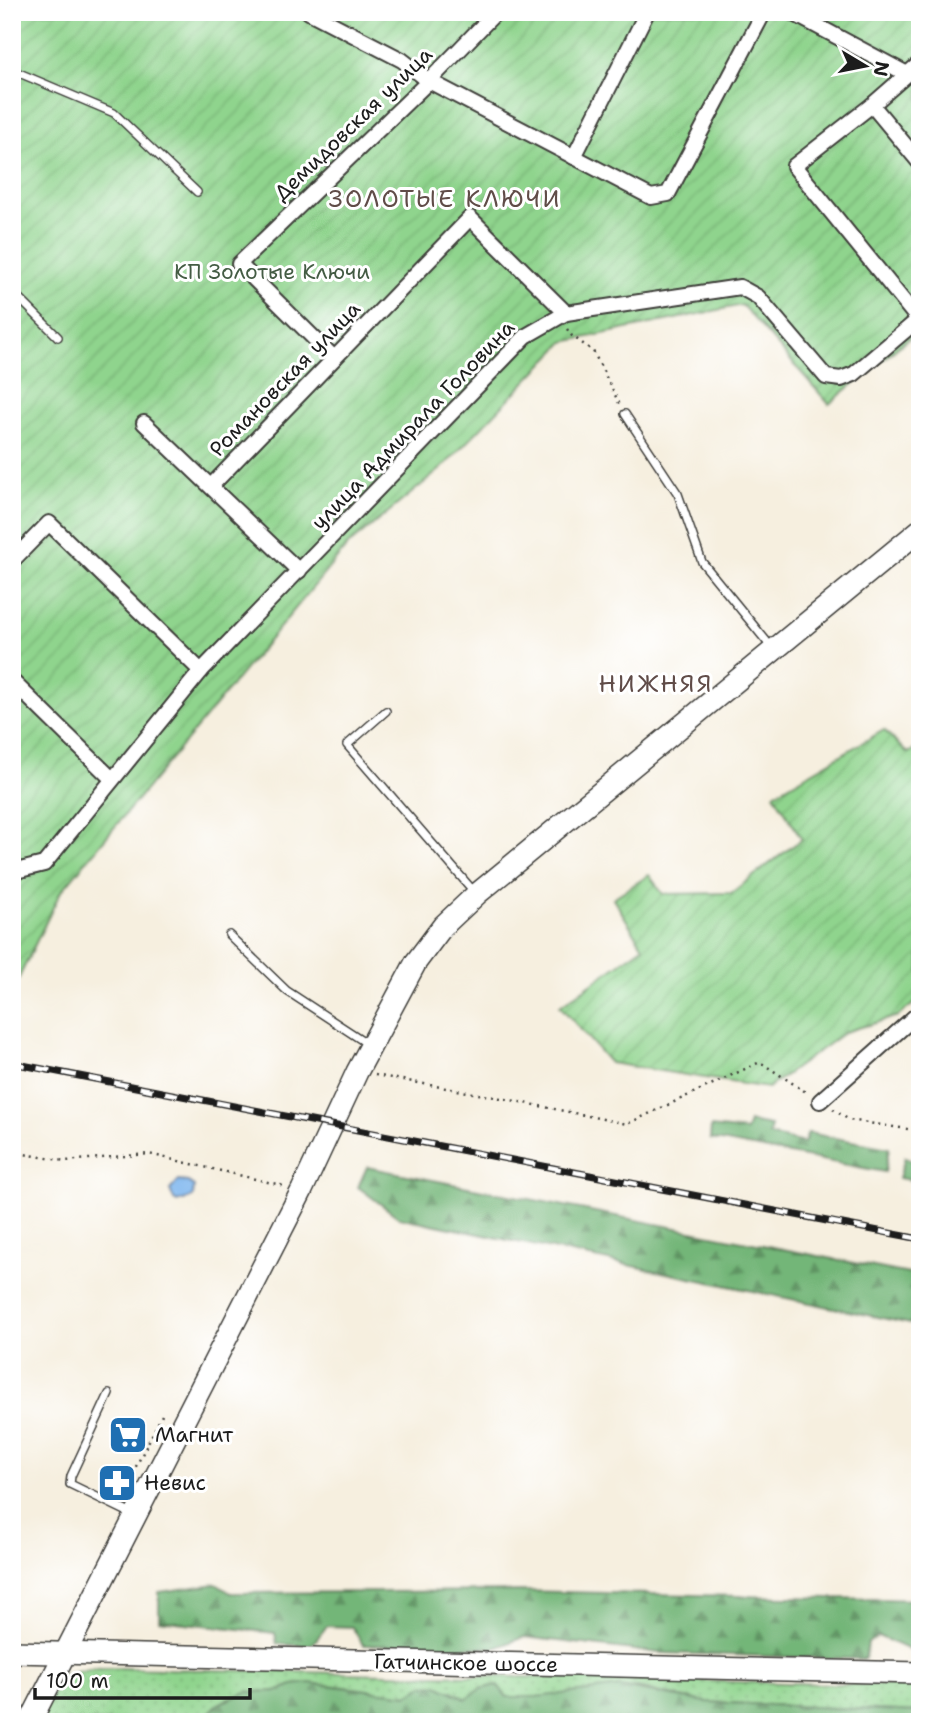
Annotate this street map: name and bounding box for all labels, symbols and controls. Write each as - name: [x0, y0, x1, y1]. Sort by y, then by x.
- north arrow: [830, 32, 900, 102]
- street label: Демидовская улица: [268, 41, 438, 207]
- text: N: [868, 59, 895, 78]
- district label: ЗОЛОТЫЕ КЛЮЧИ: [329, 183, 561, 215]
- park label: КП Золотые Ключи: [174, 258, 370, 286]
- street label: Романовская улица: [203, 295, 367, 463]
- street label: улица Адмирала Головина: [305, 314, 521, 536]
- district label: НИЖНЯЯ: [598, 668, 714, 700]
- supermarket icon: Магнит: [107, 1414, 149, 1456]
- place label: Магнит: [155, 1421, 234, 1449]
- pharmacy icon: Невис: [96, 1462, 138, 1504]
- place label: Невис: [144, 1469, 206, 1497]
- street label: Гатчинское шоссе: [374, 1647, 558, 1679]
- scale bar: [35, 1657, 250, 1701]
- text: 100 m: [46, 1667, 109, 1695]

